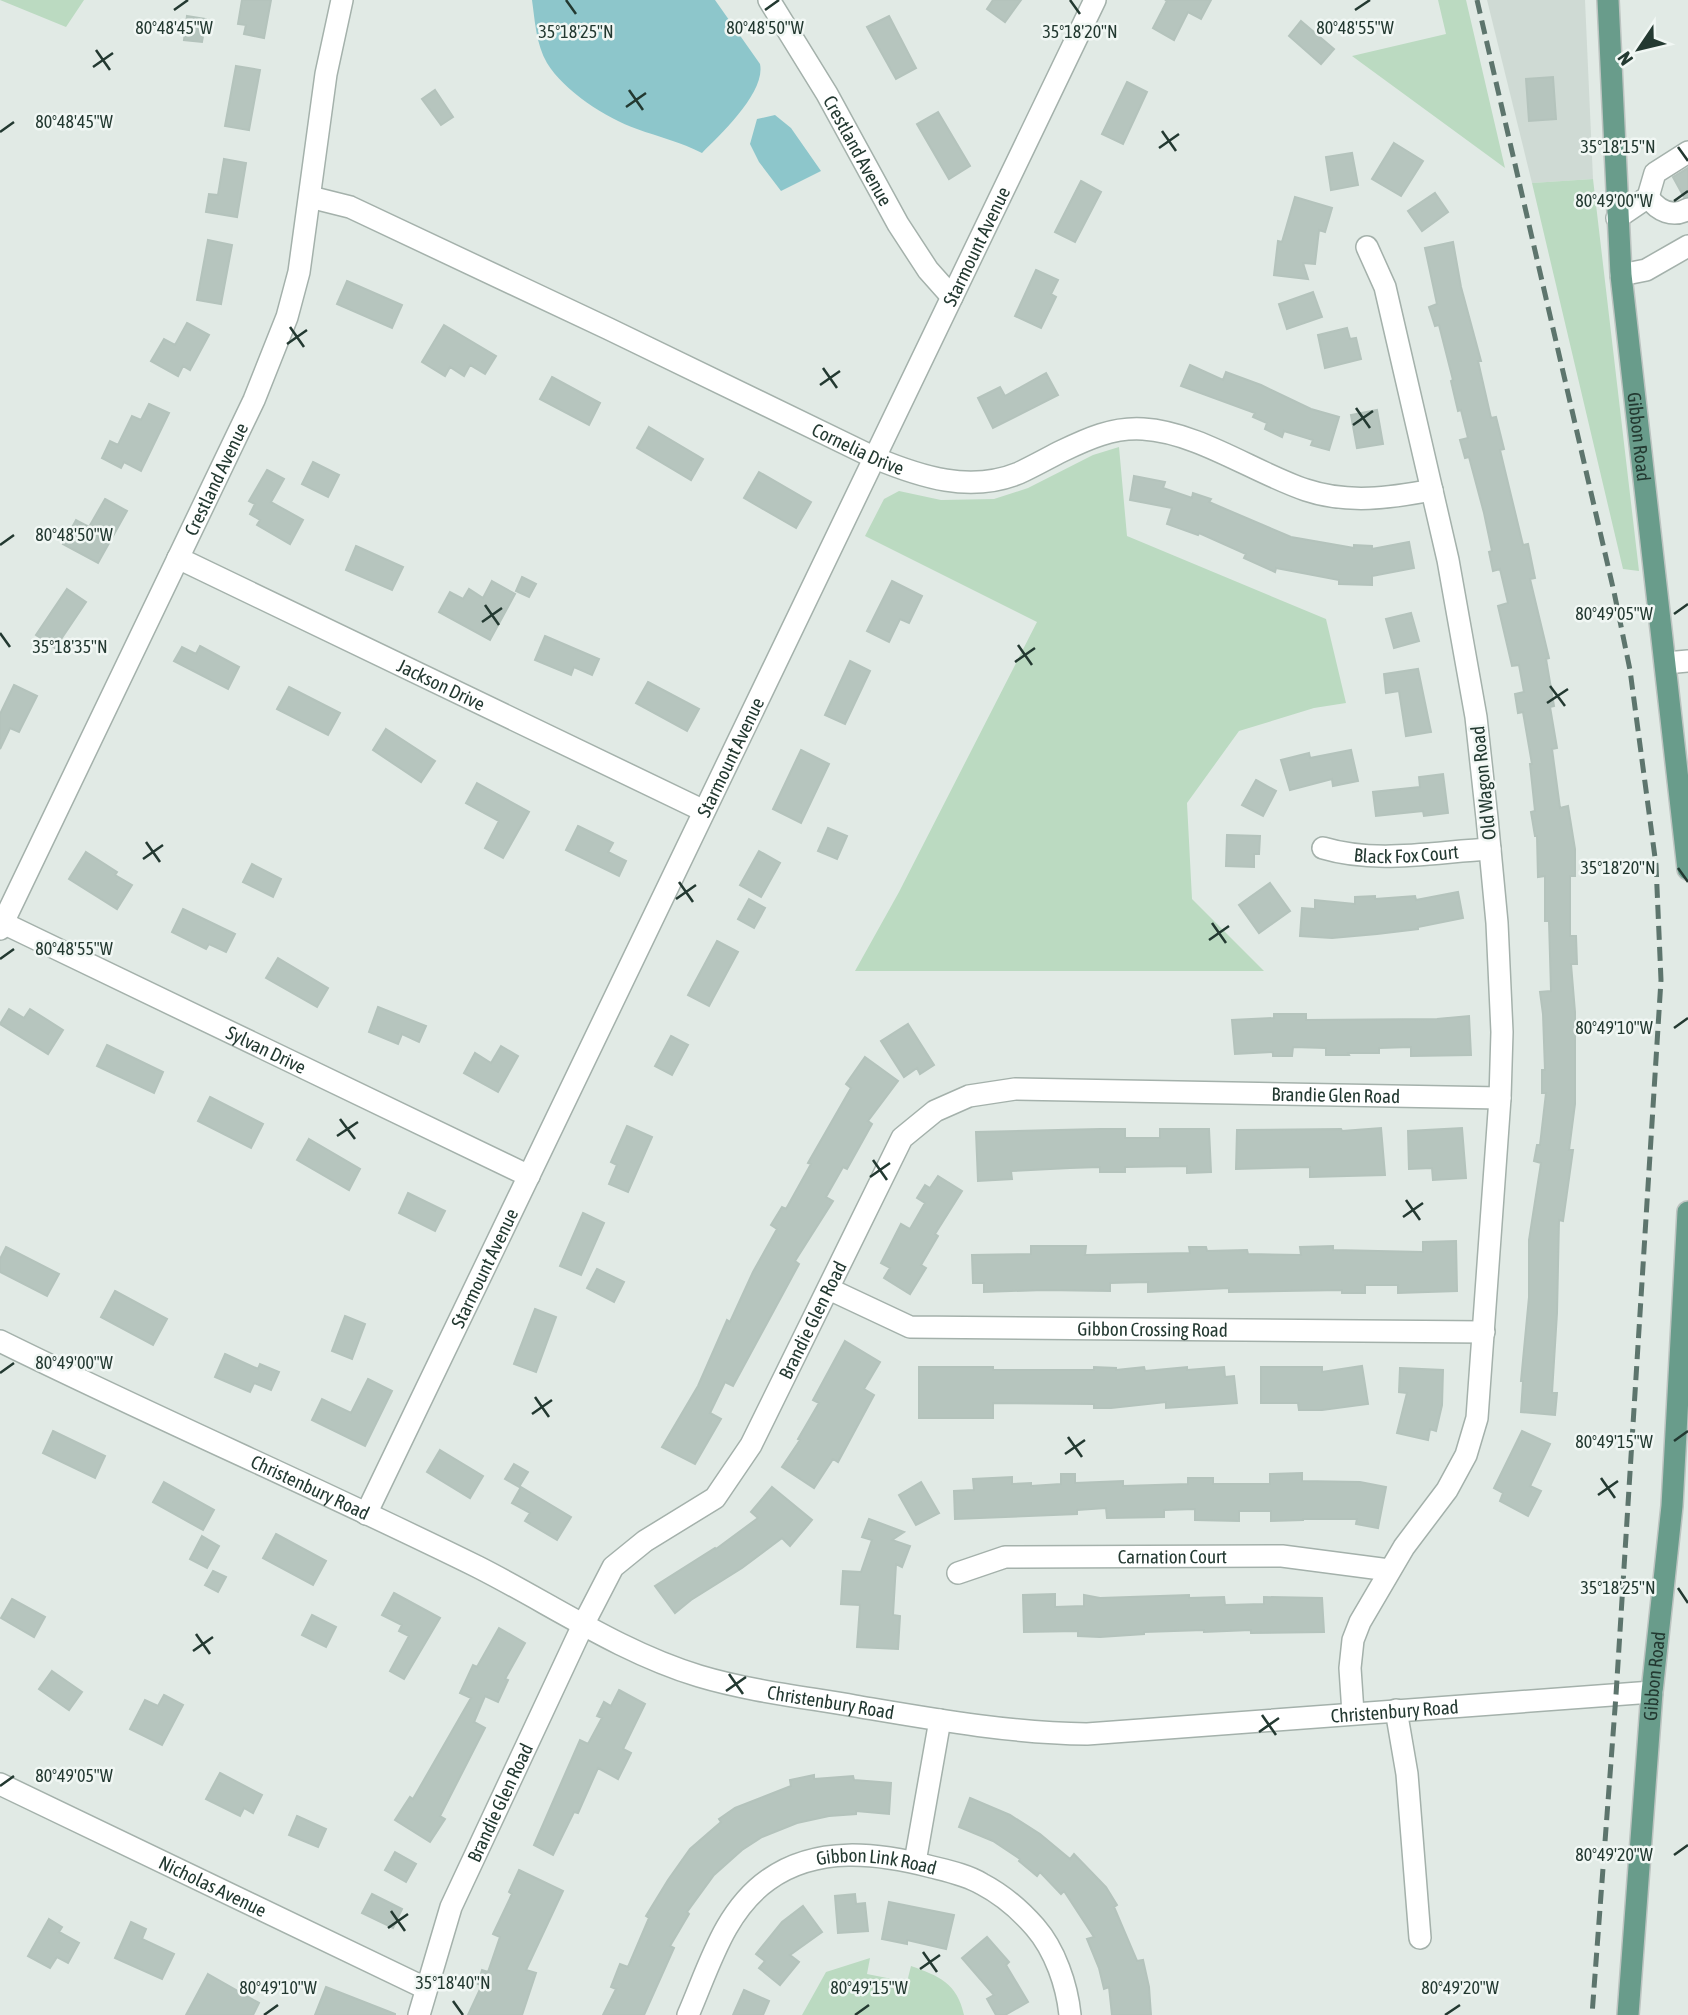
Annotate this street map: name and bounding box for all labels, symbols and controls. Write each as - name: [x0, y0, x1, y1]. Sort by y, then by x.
- north arrow: [1604, 14, 1674, 84]
- text: 80°48'45"W: [135, 17, 213, 38]
- text: 80°48'50"W: [726, 17, 804, 38]
- text: 80°48'55"W: [1316, 17, 1394, 38]
- text: 35°18'25"N: [538, 21, 614, 42]
- text: 35°18'20"N: [1042, 21, 1118, 42]
- text: N: [1613, 48, 1637, 70]
- street label: Crestland Avenue: [819, 92, 897, 210]
- text: 80°48'45"W: [35, 111, 113, 132]
- text: 35°18'15"N: [1580, 136, 1656, 157]
- street label: Starmount Avenue: [938, 183, 1014, 309]
- text: 80°49'00"W: [1575, 190, 1653, 211]
- street label: Gibbon Road: [1623, 391, 1655, 482]
- street label: Cornelia Drive: [809, 418, 907, 479]
- street label: Crestland Avenue: [180, 419, 252, 539]
- text: 80°48'50"W: [35, 524, 113, 545]
- text: 80°49'05"W: [1575, 603, 1653, 624]
- text: 35°18'35"N: [32, 636, 108, 657]
- street label: Jackson Drive: [394, 654, 489, 715]
- street label: Starmount Avenue: [692, 694, 768, 820]
- street label: Old Wagon Road: [1466, 725, 1500, 841]
- street label: Black Fox Court: [1353, 840, 1460, 867]
- text: 35°18'20"N: [1580, 857, 1656, 878]
- text: 80°48'55"W: [35, 938, 113, 959]
- text: 80°49'10"W: [1575, 1017, 1653, 1038]
- street label: Sylvan Drive: [223, 1021, 310, 1078]
- street label: Brandie Glen Road: [1271, 1083, 1400, 1107]
- street label: Starmount Avenue: [446, 1205, 522, 1331]
- street label: Brandie Glen Road: [774, 1257, 851, 1383]
- street label: Gibbon Crossing Road: [1077, 1317, 1228, 1341]
- text: 80°49'00"W: [35, 1352, 113, 1373]
- text: 80°49'15"W: [1575, 1431, 1653, 1452]
- street label: Christenbury Road: [248, 1450, 373, 1524]
- street label: Carnation Court: [1118, 1545, 1227, 1568]
- text: 35°18'25"N: [1580, 1577, 1656, 1598]
- street label: Gibbon Road: [1639, 1630, 1669, 1721]
- street label: Christenbury Road: [766, 1681, 896, 1723]
- street label: Christenbury Road: [1330, 1695, 1459, 1727]
- street label: Brandie Glen Road: [463, 1740, 537, 1865]
- text: 80°49'05"W: [35, 1765, 113, 1786]
- street label: Gibbon Link Road: [814, 1844, 939, 1879]
- text: 80°49'20"W: [1575, 1844, 1653, 1865]
- street label: Nicholas Avenue: [155, 1851, 270, 1921]
- text: 35°18'40"N: [415, 1972, 491, 1993]
- text: 80°49'10"W: [239, 1977, 317, 1998]
- text: 80°49'15"W: [830, 1977, 908, 1998]
- text: 80°49'20"W: [1421, 1977, 1499, 1998]

